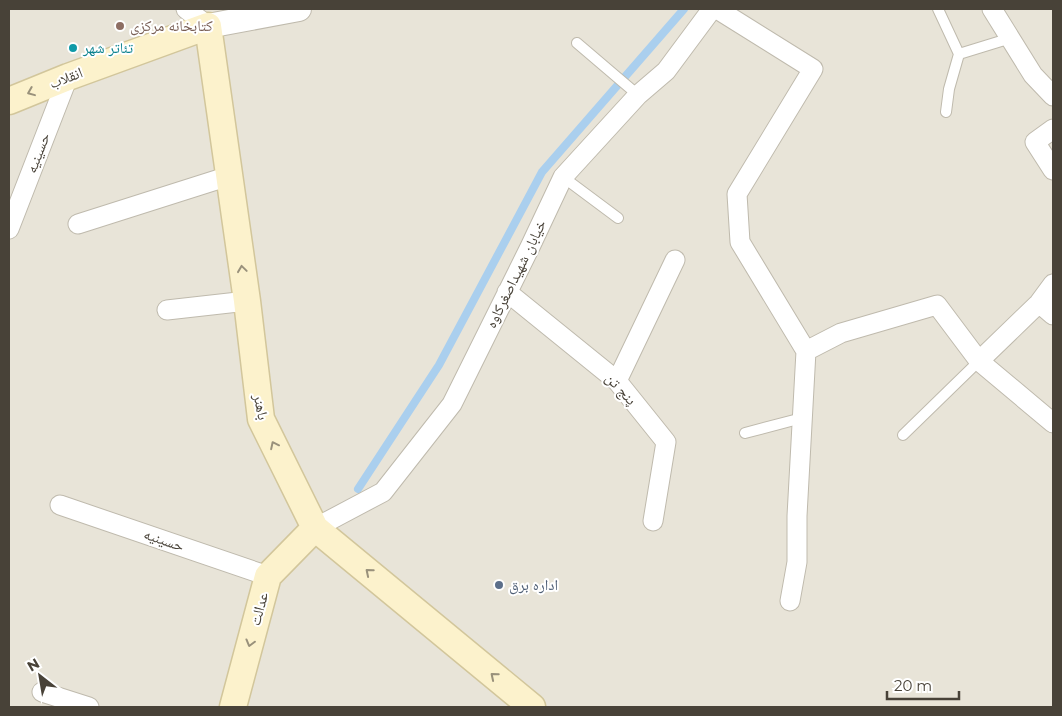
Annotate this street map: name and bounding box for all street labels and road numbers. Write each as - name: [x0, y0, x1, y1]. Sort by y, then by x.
- street label: انقلاب: [46, 63, 85, 93]
- street label: حسینیه: [21, 130, 54, 176]
- street label: خیابان شهیداصغرکاوه: [481, 216, 551, 332]
- street label: پنج تن: [601, 369, 641, 409]
- street label: باهنر: [249, 391, 273, 421]
- street label: حسینیه: [141, 524, 187, 555]
- street label: عدالت: [245, 590, 272, 628]

